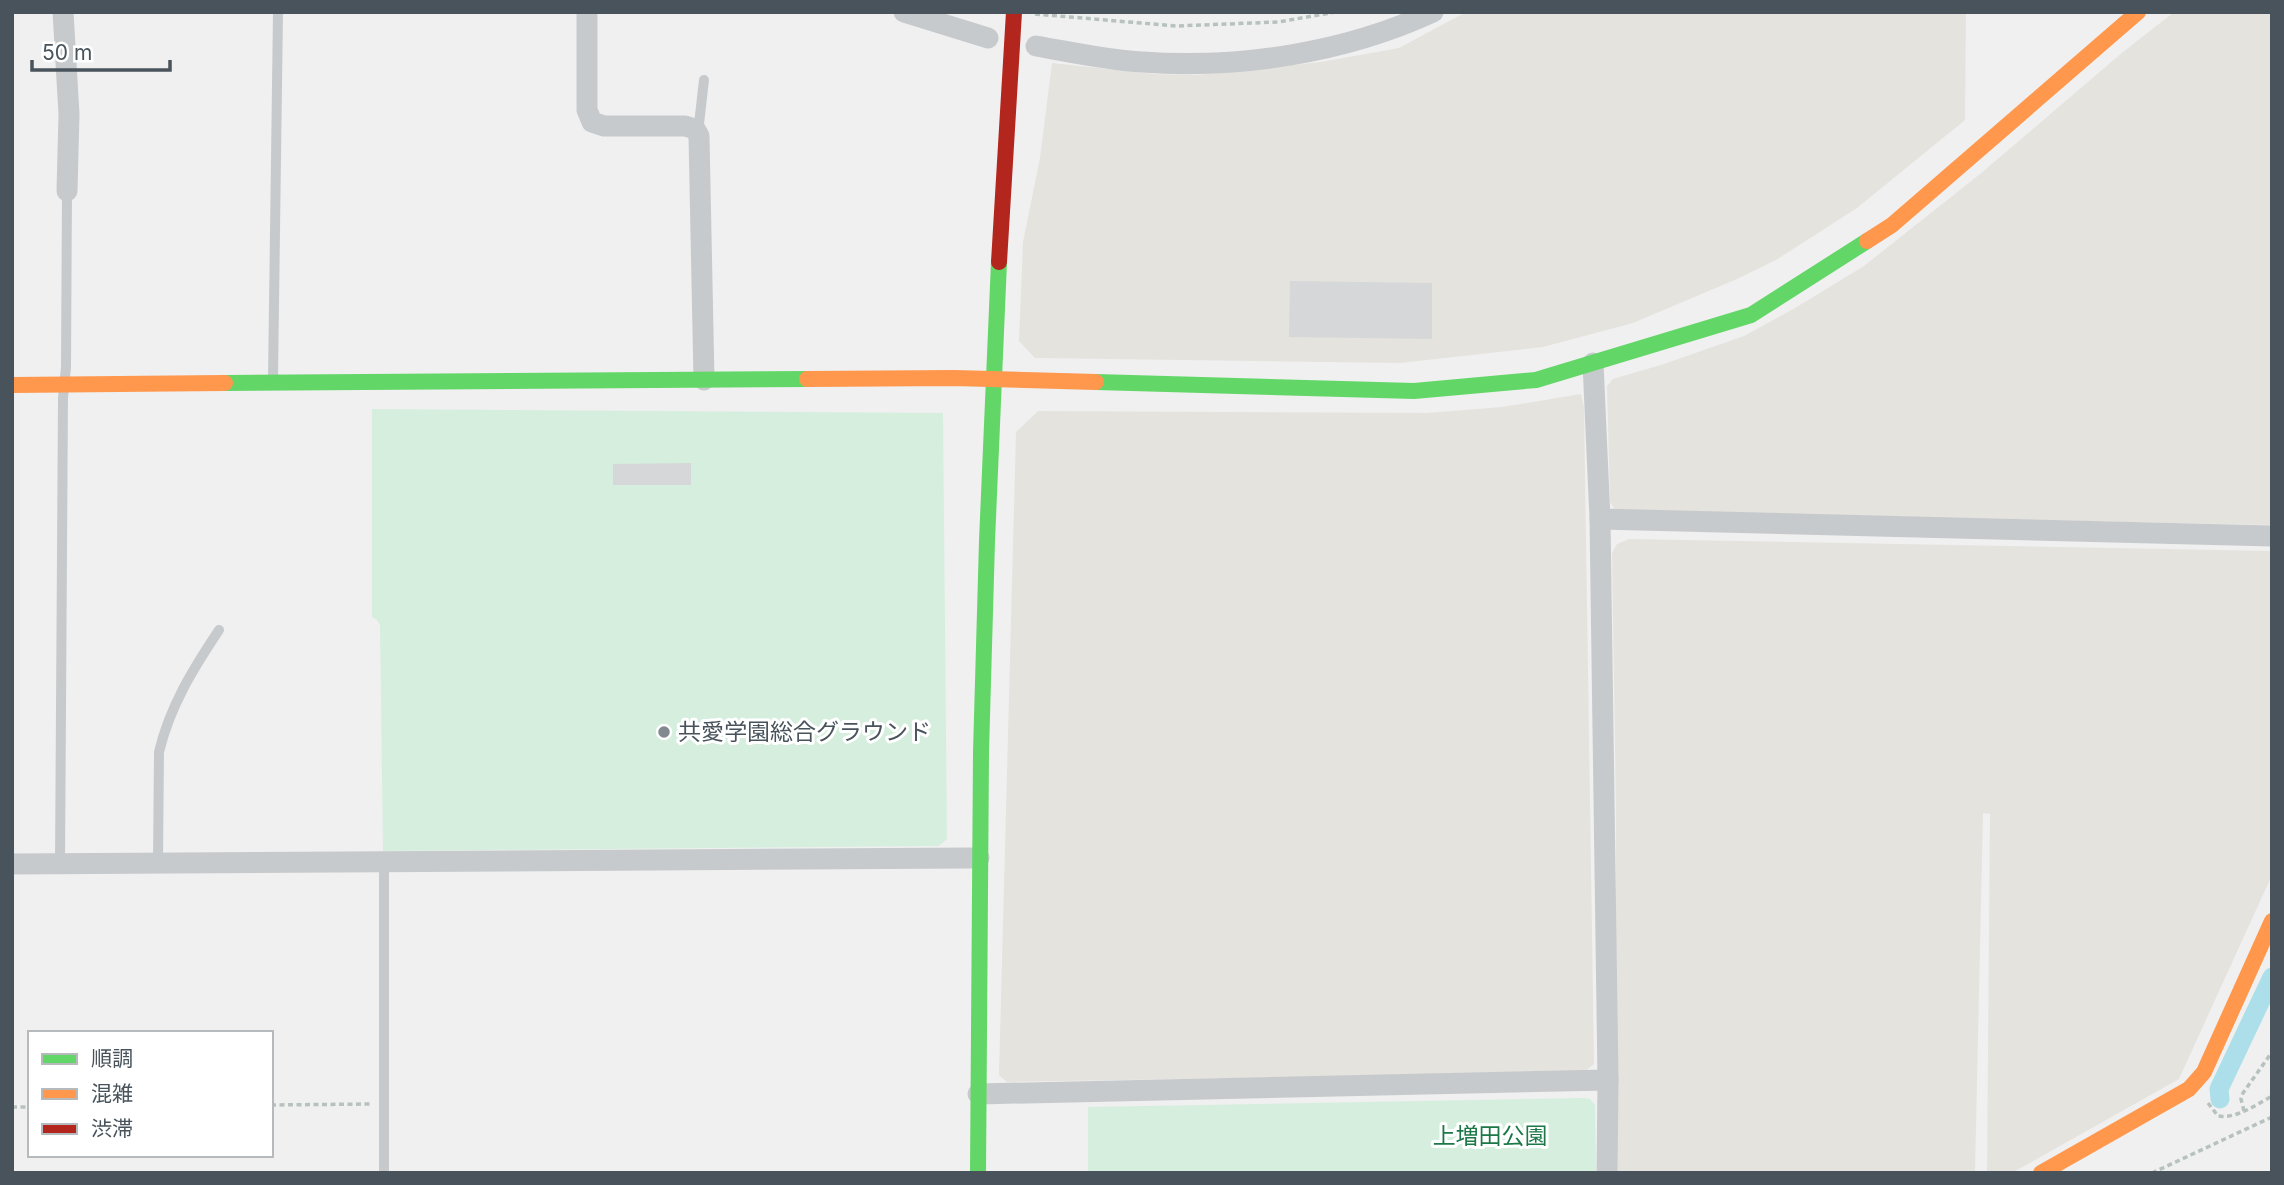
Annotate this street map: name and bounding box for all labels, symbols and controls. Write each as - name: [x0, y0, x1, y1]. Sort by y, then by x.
- scale bar: [32, 28, 170, 72]
- text: 50 m: [42, 40, 92, 65]
- place label: 共愛学園総合グラウンド: [678, 718, 931, 746]
- marker: 共愛学園総合グラウンド: [656, 724, 672, 740]
- legend: [28, 1031, 273, 1157]
- text: 順調: [91, 1046, 133, 1071]
- text: 混雑: [91, 1081, 133, 1106]
- text: 渋滞: [91, 1116, 133, 1141]
- park label: 上増田公園: [1433, 1122, 1548, 1150]

